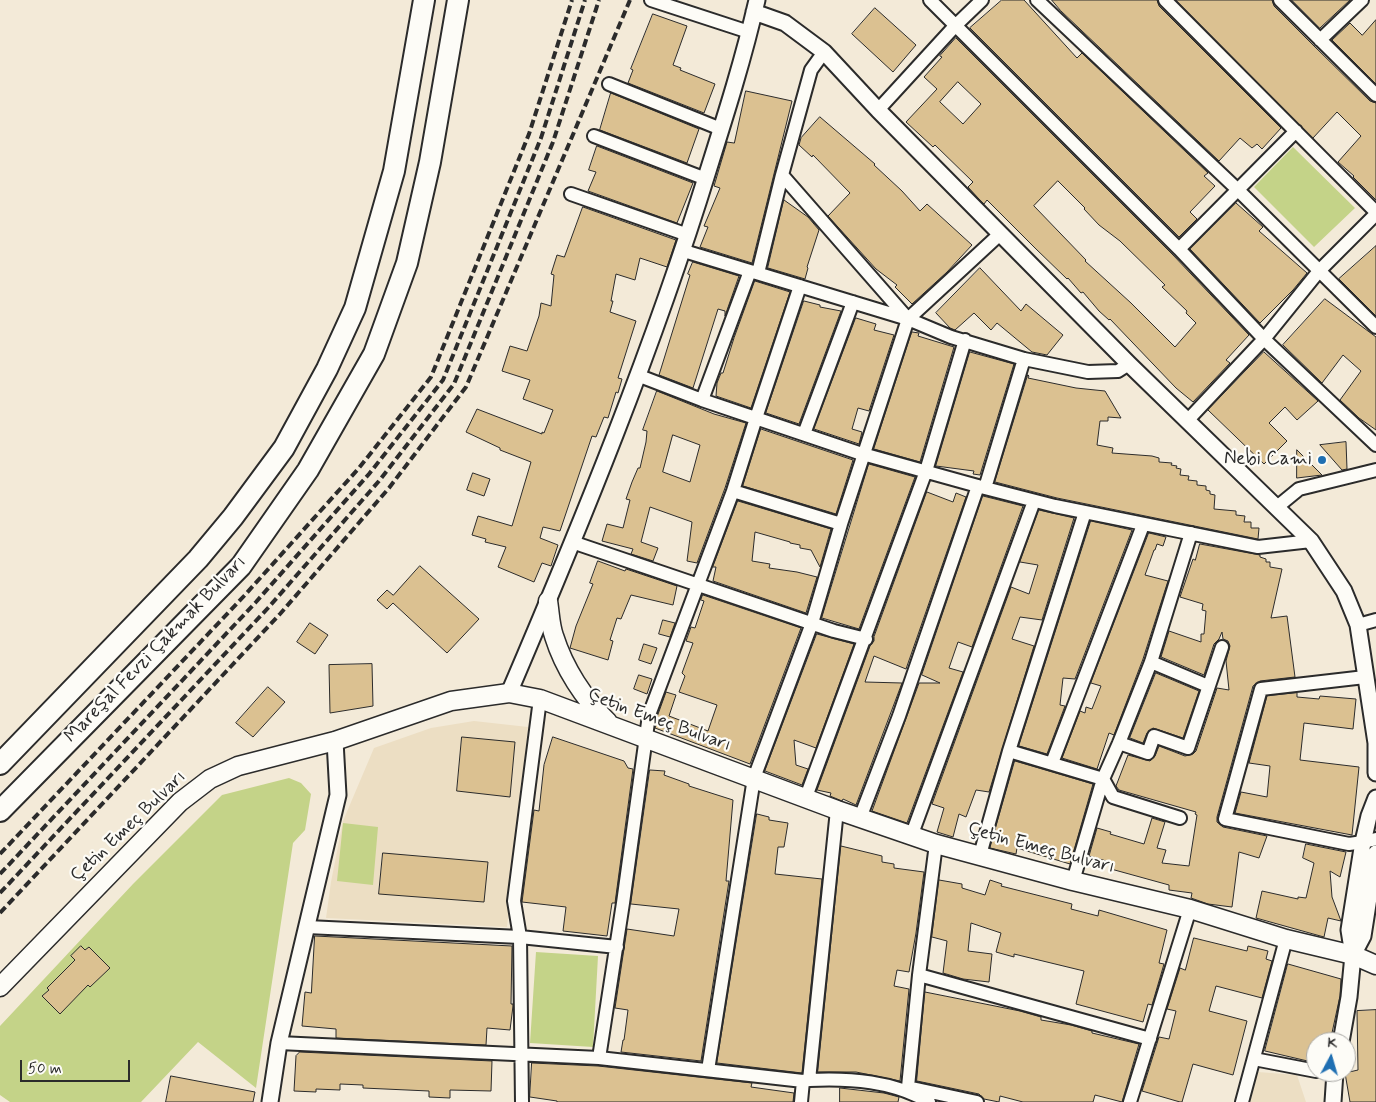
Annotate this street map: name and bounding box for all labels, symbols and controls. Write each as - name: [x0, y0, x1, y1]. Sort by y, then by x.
- place label: Nebi Cami: [1224, 449, 1312, 471]
- marker: Nebi Cami: [1316, 454, 1328, 466]
- street label: Mareşal Fevzi Çakmak Bulvarı: [60, 552, 252, 748]
- street label: Çetin Emeç Bulvarı: [584, 684, 734, 758]
- street label: Çetin Emeç Bulvarı: [67, 766, 191, 888]
- street label: Çetin Emeç Bulvarı: [965, 818, 1117, 880]
- north arrow: [1306, 1032, 1356, 1082]
- text: K: [1327, 1034, 1338, 1053]
- scale bar: [22, 1050, 132, 1082]
- text: 50 m: [28, 1059, 62, 1079]

